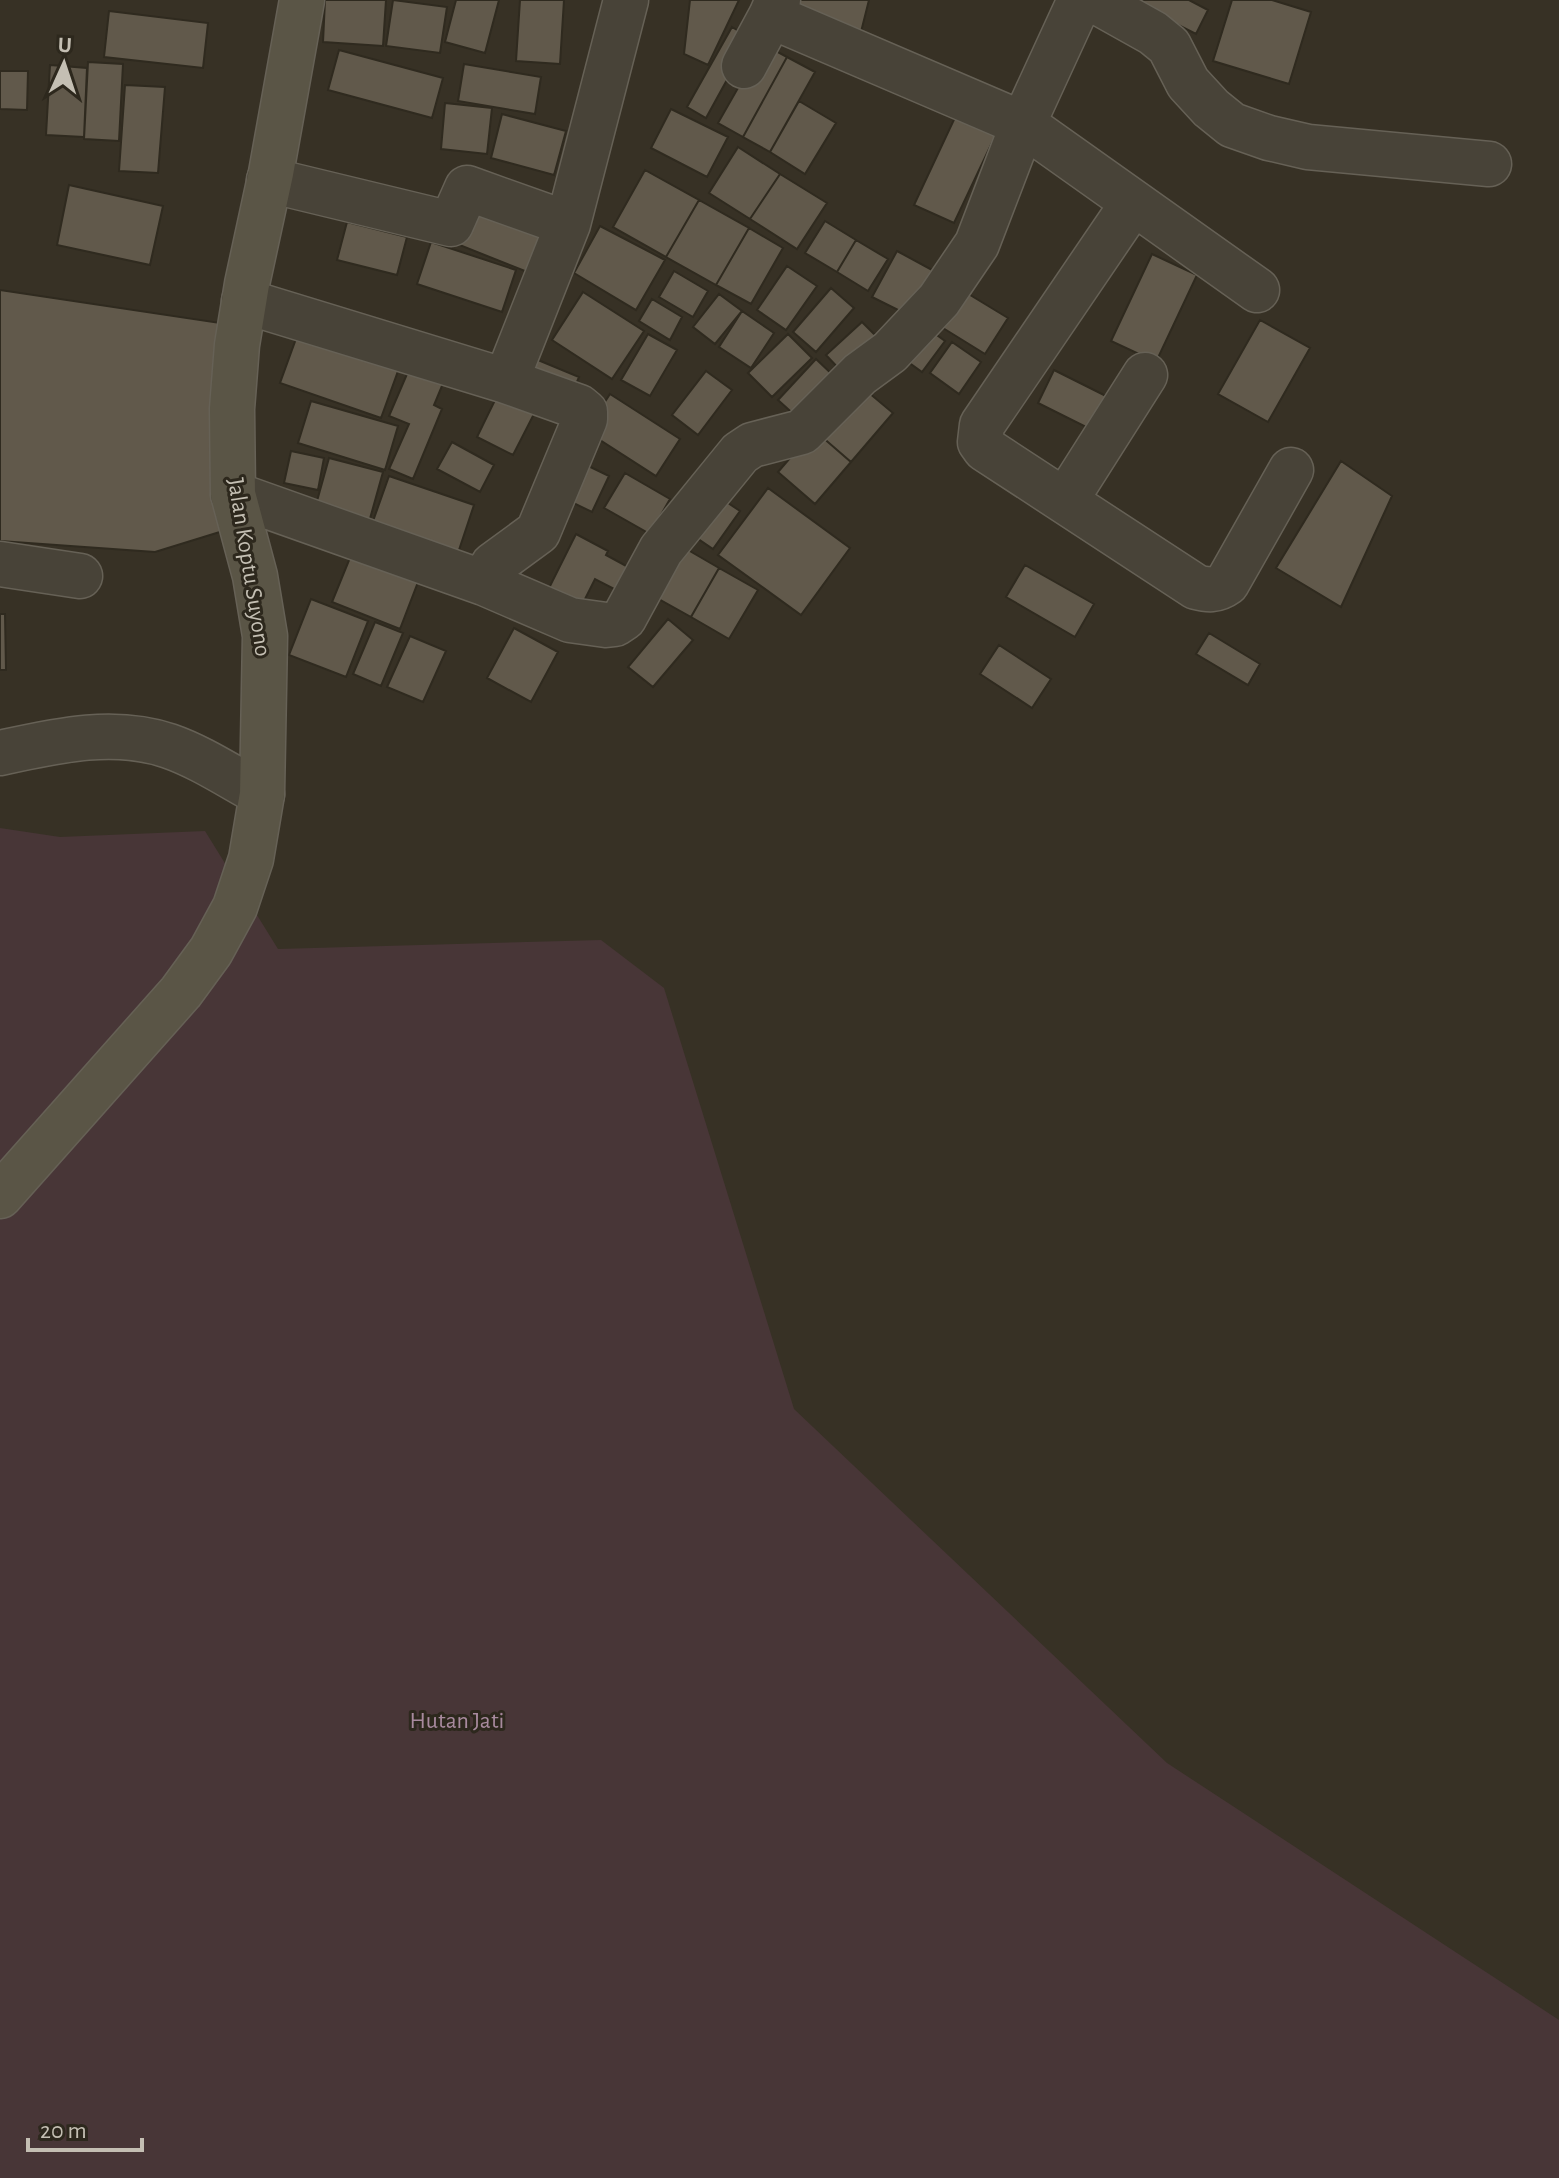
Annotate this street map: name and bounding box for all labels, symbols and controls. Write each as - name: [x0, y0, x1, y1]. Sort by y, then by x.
- north arrow: [24, 24, 104, 104]
- text: U: [57, 34, 73, 56]
- street label: Jalan Koptu Suyono: [223, 476, 275, 658]
- park label: Hutan Jati: [410, 1709, 504, 1733]
- scale bar: [28, 2102, 142, 2152]
- text: 20 m: [40, 2119, 87, 2143]

